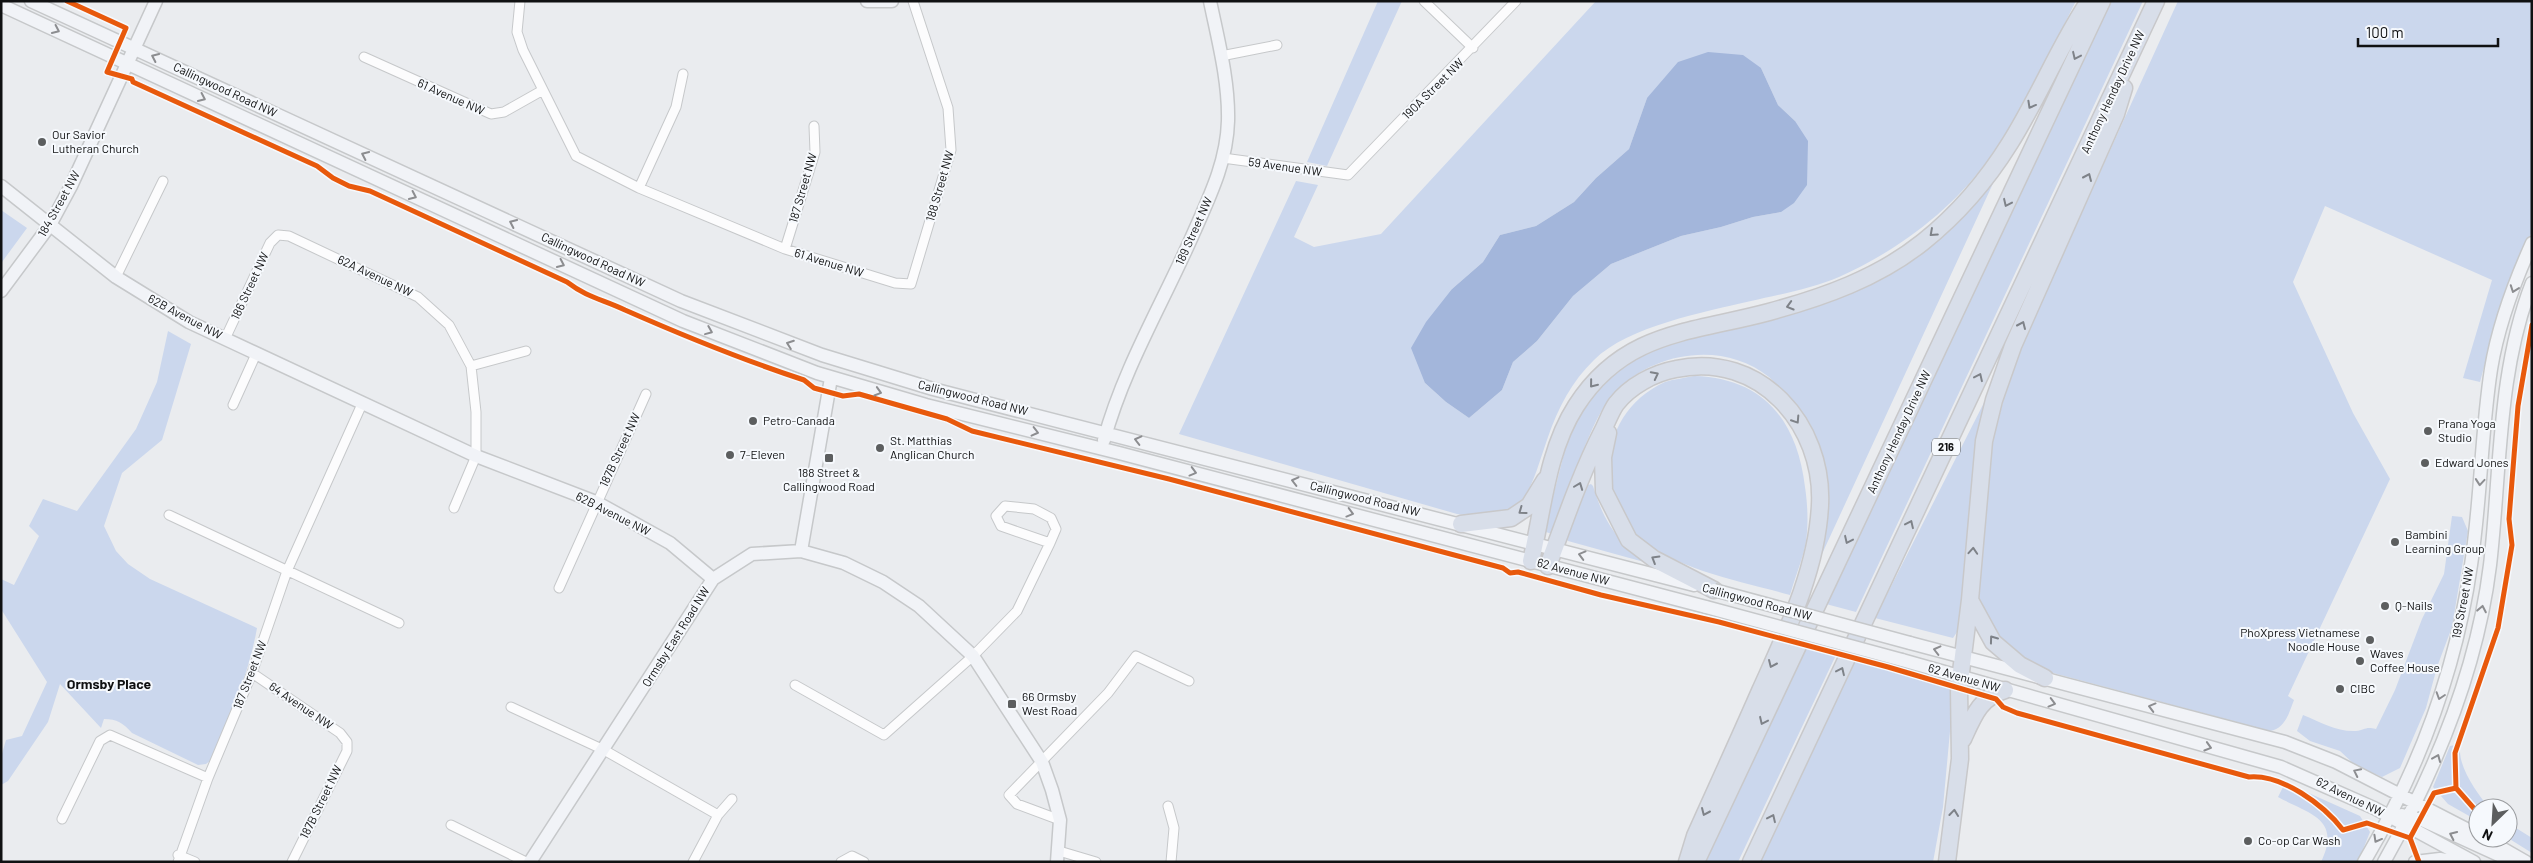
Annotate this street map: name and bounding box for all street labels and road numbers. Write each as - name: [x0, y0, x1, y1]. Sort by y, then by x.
- street label: Anthony Henday Drive NW: [2077, 27, 2147, 155]
- street label: 190A Street NW: [1399, 54, 1466, 122]
- street label: Callingwood Road NW: [171, 59, 280, 119]
- street label: 61 Avenue NW: [416, 75, 487, 117]
- street label: 188 Street NW: [922, 148, 956, 223]
- street label: 187 Street NW: [785, 151, 819, 224]
- street label: 59 Avenue NW: [1248, 154, 1323, 178]
- street label: 184 Street NW: [34, 168, 82, 239]
- street label: 189 Street NW: [1172, 194, 1214, 267]
- street label: Callingwood Road NW: [539, 229, 648, 289]
- street label: 61 Avenue NW: [793, 245, 866, 279]
- street label: 186 Street NW: [227, 249, 271, 322]
- street label: 62A Avenue NW: [336, 252, 416, 299]
- street label: 62B Avenue NW: [146, 291, 225, 342]
- street label: Anthony Henday Drive NW: [1863, 367, 1933, 495]
- street label: Callingwood Road NW: [917, 377, 1030, 418]
- street label: 187B Street NW: [596, 410, 643, 489]
- road number: 216: [1932, 438, 1960, 456]
- street label: Callingwood Road NW: [1309, 478, 1422, 519]
- street label: 62B Avenue NW: [574, 488, 653, 538]
- street label: 62 Avenue NW: [1536, 555, 1611, 588]
- street label: 199 Street NW: [2448, 565, 2476, 640]
- street label: Callingwood Road NW: [1701, 580, 1814, 623]
- street label: Ormsby East Road NW: [639, 583, 712, 689]
- street label: 187 Street NW: [230, 638, 269, 711]
- street label: 62 Avenue NW: [1927, 660, 2002, 694]
- street label: 64 Avenue NW: [267, 679, 337, 732]
- street label: 187B Street NW: [296, 762, 344, 841]
- street label: 62 Avenue NW: [2314, 774, 2387, 819]

